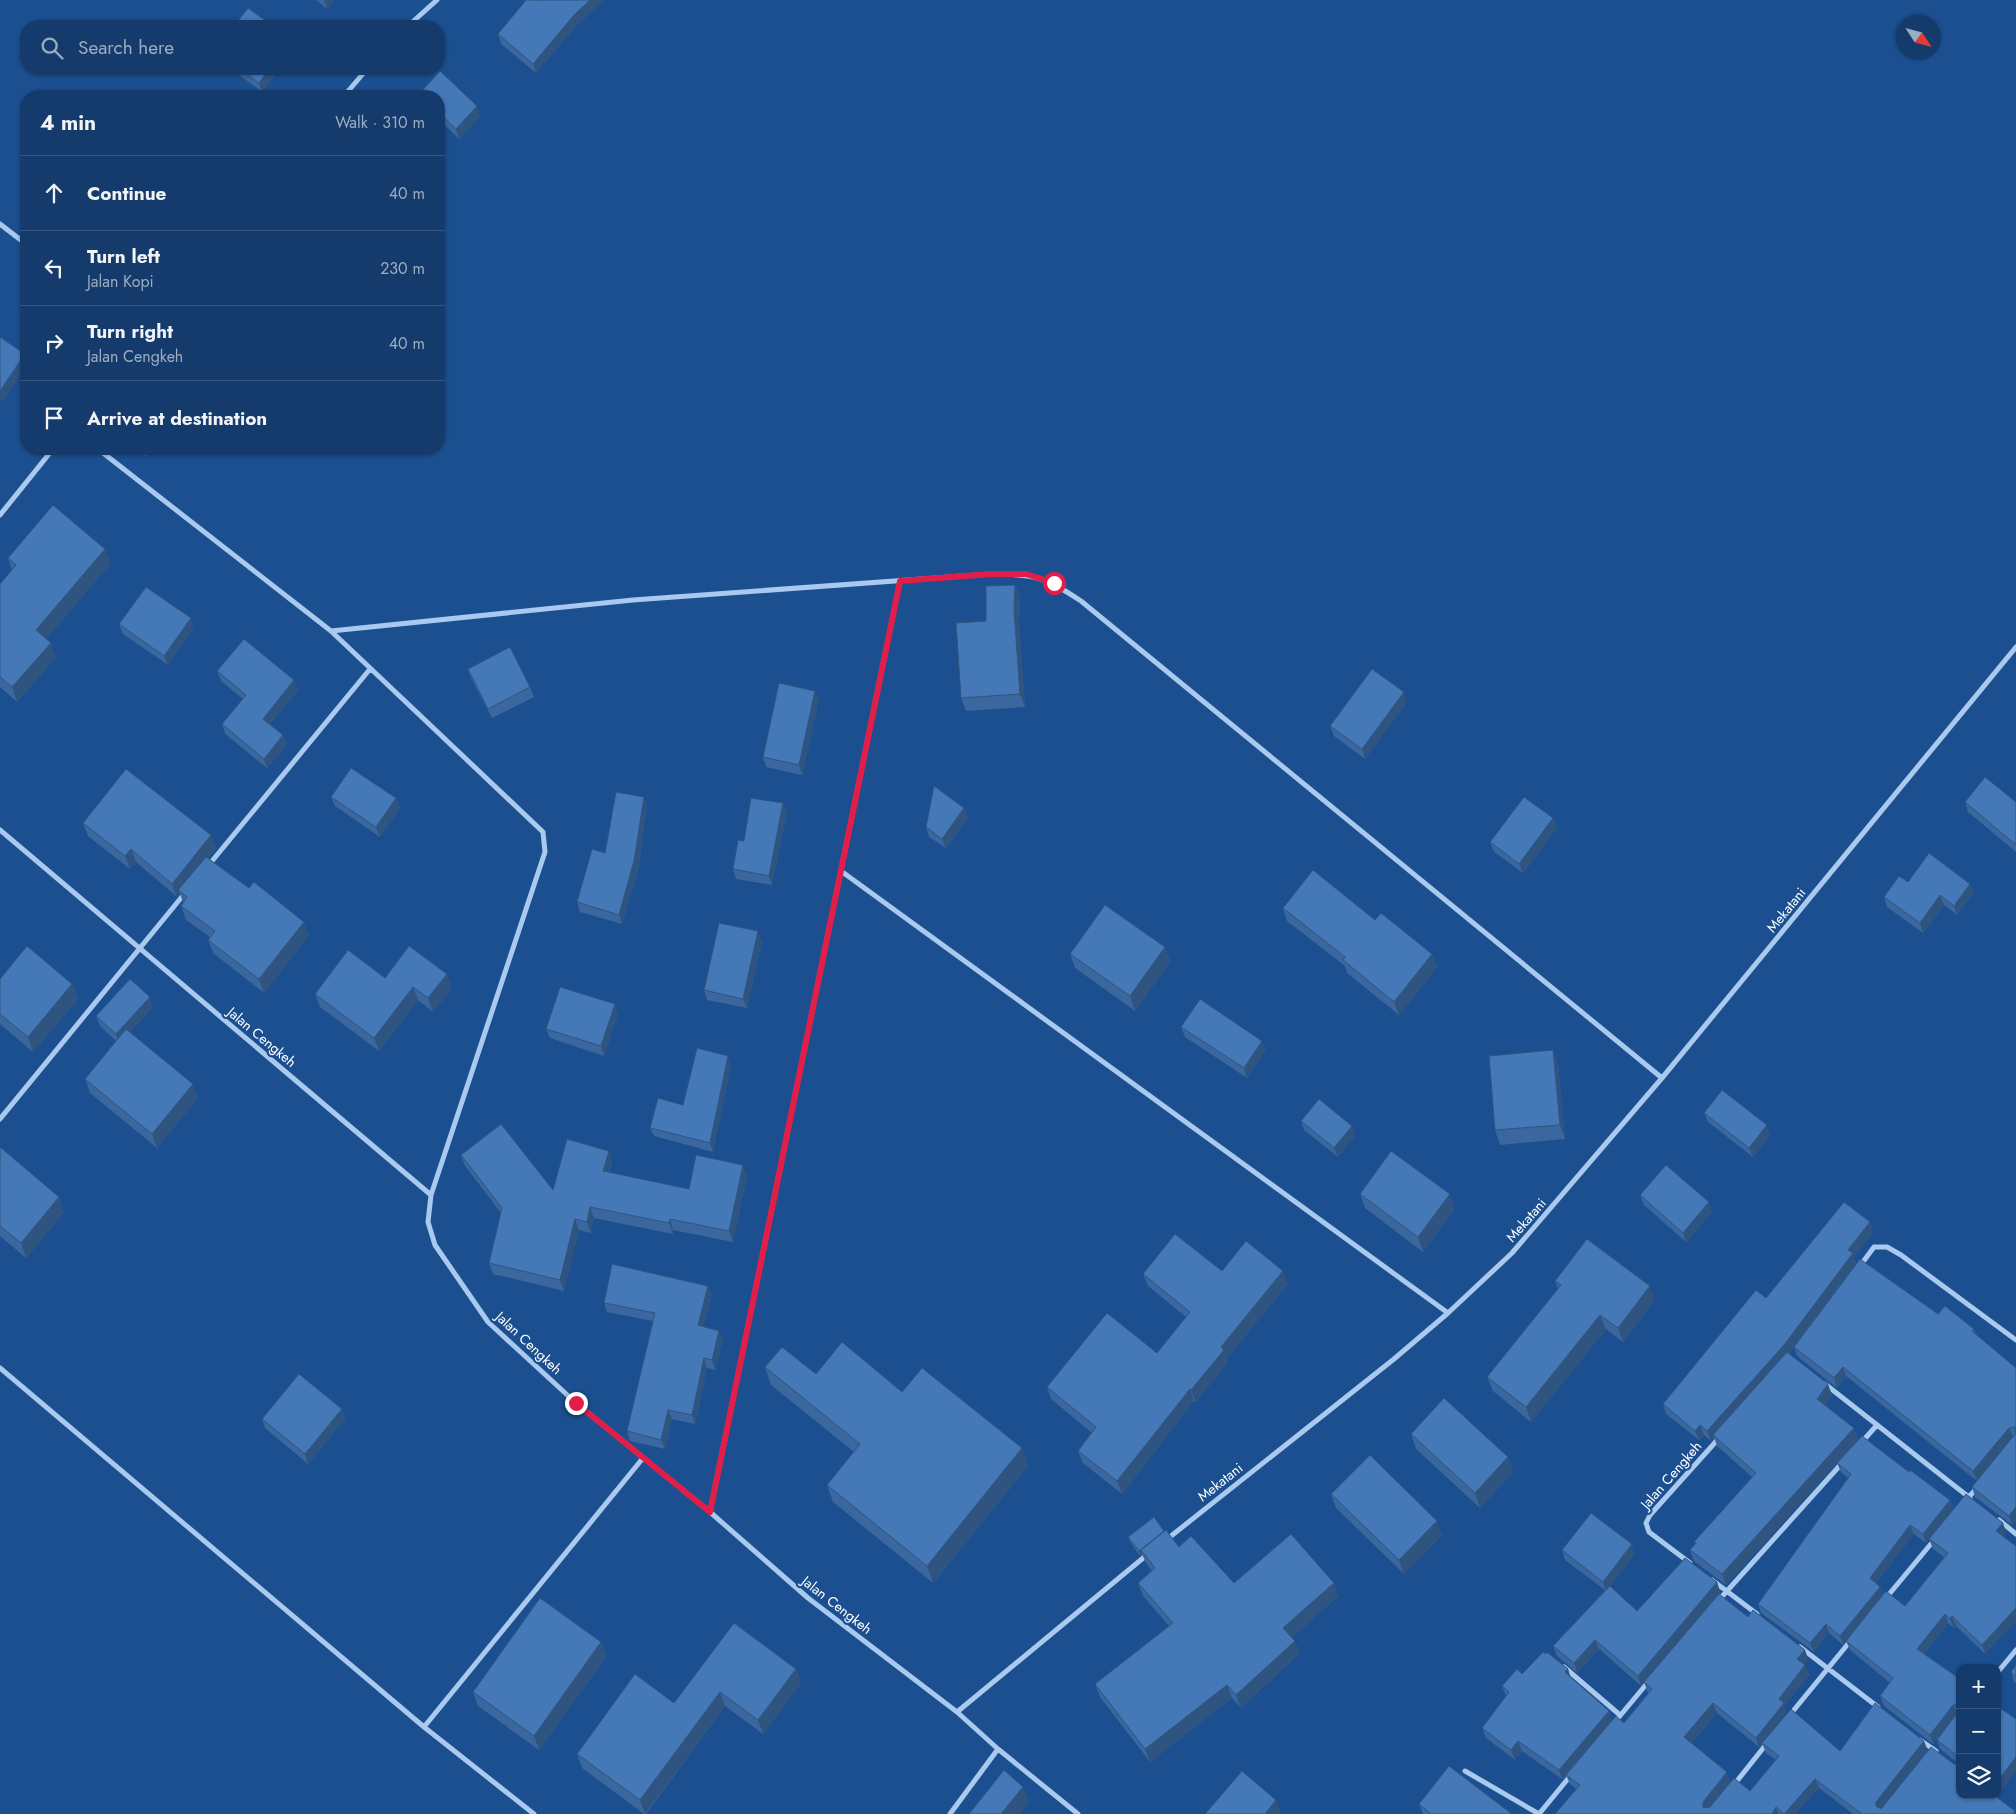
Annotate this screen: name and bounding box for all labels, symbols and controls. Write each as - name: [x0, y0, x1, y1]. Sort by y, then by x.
- north arrow: [1896, 15, 1941, 60]
- search box: [20, 20, 445, 75]
- icon: search: [38, 34, 66, 62]
- text: Search here: [78, 34, 174, 61]
- text: 4 min: [40, 108, 96, 138]
- text: Walk · 310 m: [335, 111, 425, 134]
- icon: ahead: [40, 179, 68, 207]
- text: Continue: [87, 180, 166, 207]
- text: 40 m: [389, 182, 425, 205]
- text: Turn left: [87, 243, 160, 270]
- icon: left: [40, 254, 68, 282]
- text: 230 m: [380, 257, 425, 280]
- text: Jalan Kopi: [87, 270, 154, 293]
- text: Turn right: [87, 318, 173, 345]
- icon: right: [40, 329, 68, 357]
- text: 40 m: [389, 332, 425, 355]
- text: Jalan Cengkeh: [87, 345, 183, 368]
- icon: arrive: [40, 404, 68, 432]
- text: Arrive at destination: [87, 405, 267, 432]
- route start: [1043, 572, 1066, 595]
- street label: Mekatani: [1762, 883, 1810, 937]
- street label: Jalan Cengkeh: [222, 1001, 301, 1072]
- street label: Mekatani: [1501, 1194, 1551, 1246]
- street label: Jalan Cengkeh: [490, 1306, 567, 1379]
- route end: [565, 1392, 588, 1415]
- street label: Jalan Cengkeh: [1635, 1437, 1706, 1515]
- street label: Mekatani: [1193, 1458, 1247, 1506]
- street label: Jalan Cengkeh: [796, 1570, 876, 1639]
- map controls: [1956, 1664, 2001, 1799]
- button: +: [1956, 1664, 2001, 1709]
- button: −: [1956, 1709, 2001, 1754]
- button: layers: [1956, 1754, 2001, 1799]

